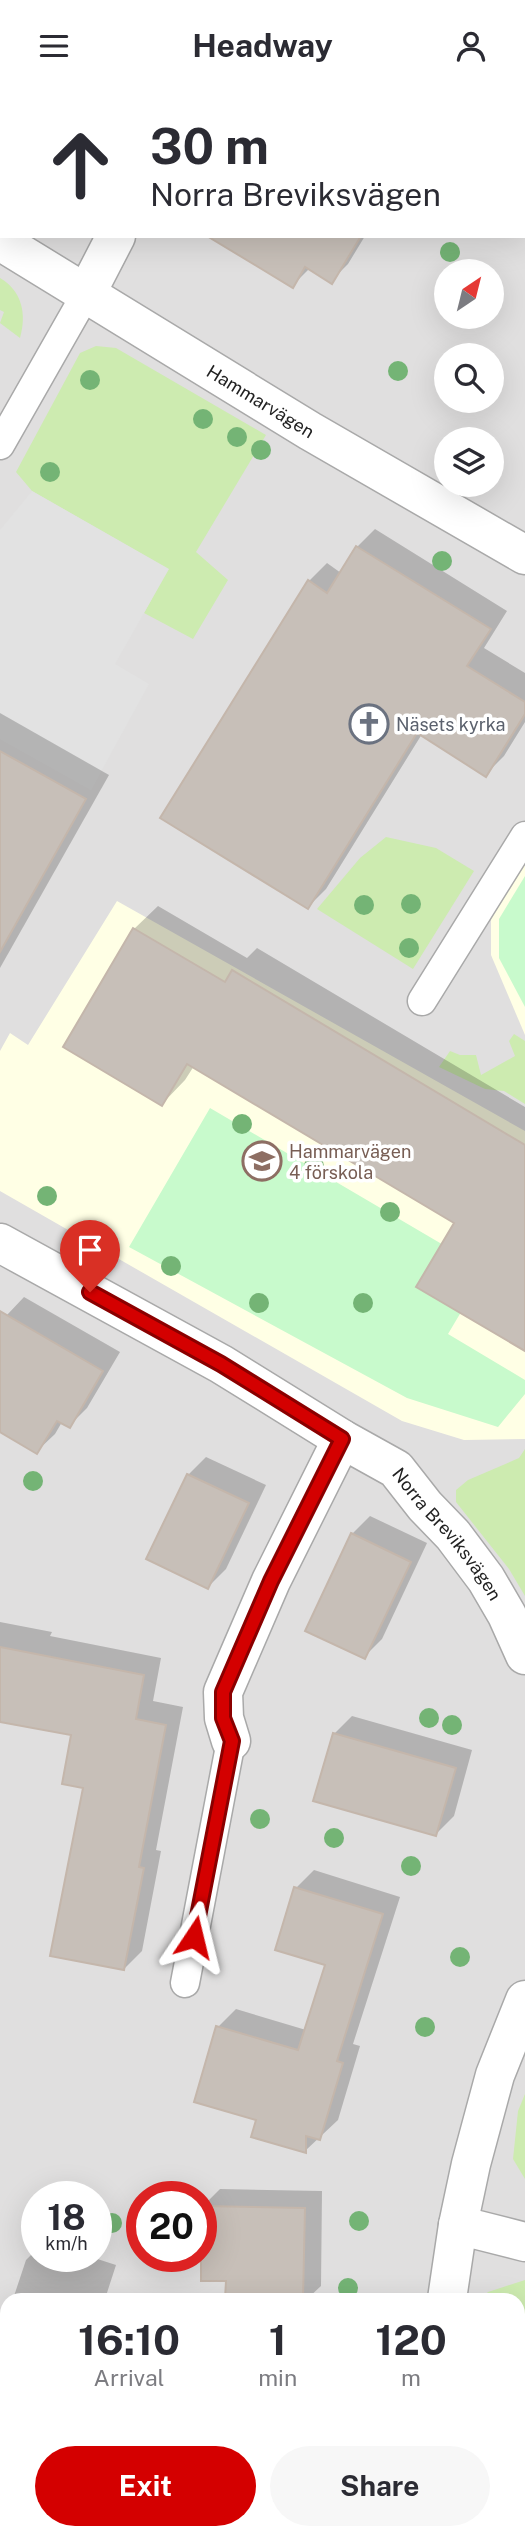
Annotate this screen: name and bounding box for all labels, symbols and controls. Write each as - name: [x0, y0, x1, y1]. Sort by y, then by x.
- icon: menu: [35, 27, 73, 65]
- text: Headway: [192, 27, 333, 64]
- icon: person: [452, 27, 490, 65]
- text: 30 m: [150, 117, 269, 175]
- icon: ahead: [35, 119, 126, 210]
- text: Norra Breviksvägen: [150, 176, 441, 213]
- north arrow: [434, 259, 504, 329]
- map controls: [434, 259, 504, 497]
- button: search: [434, 343, 504, 413]
- street label: Hammarvägen: [203, 360, 319, 442]
- button: layers: [434, 427, 504, 497]
- church icon: Näsets kyrka: [348, 703, 390, 745]
- place label: Näsets kyrka: [396, 714, 506, 735]
- school or university icon: Hammarvägen 4 förskola: [241, 1140, 283, 1182]
- place label: Hammarvägen 4 förskola: [289, 1141, 411, 1183]
- pin: [60, 1220, 120, 1292]
- icon: arrive: [71, 1231, 109, 1269]
- street label: Norra Breviksvägen: [388, 1463, 506, 1604]
- position arrow: [157, 1900, 231, 1974]
- speed limit sign: 20: [126, 2181, 217, 2272]
- text: 18: [47, 2197, 86, 2238]
- text: km/h: [45, 2233, 88, 2254]
- text: 16:10: [78, 2315, 180, 2364]
- text: 1: [269, 2315, 287, 2364]
- text: 120: [375, 2315, 447, 2364]
- text: Arrival: [94, 2364, 165, 2391]
- text: min: [258, 2364, 297, 2391]
- text: m: [401, 2364, 421, 2391]
- button: Exit: [35, 2446, 256, 2526]
- button: Share: [270, 2446, 490, 2526]

